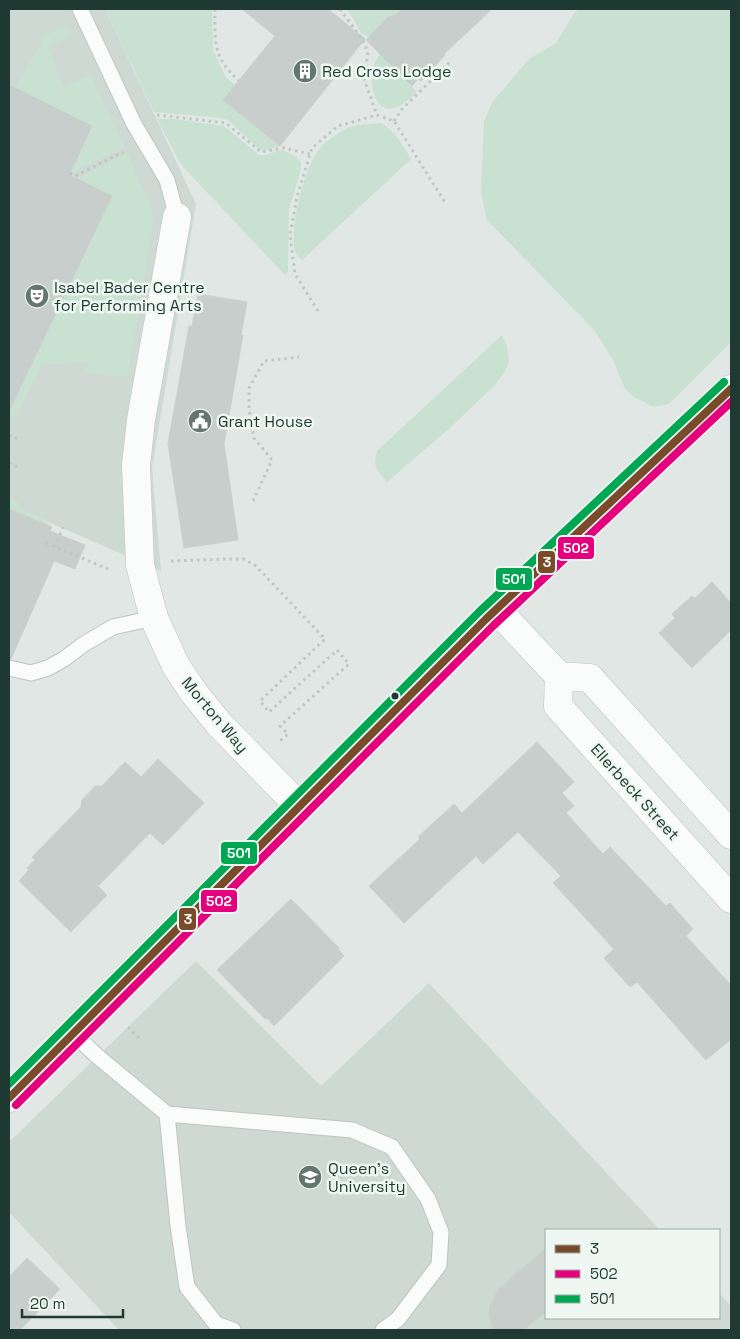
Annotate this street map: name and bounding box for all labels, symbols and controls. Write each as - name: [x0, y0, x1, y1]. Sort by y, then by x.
- building icon: Red Cross Lodge: [292, 58, 318, 84]
- place label: Red Cross Lodge: [322, 61, 451, 82]
- place label: Isabel Bader Centre for Performing Arts: [54, 277, 205, 316]
- theatre icon: Isabel Bader Centre for Performing Arts: [24, 283, 50, 309]
- public building icon: Grant House: [187, 408, 213, 434]
- place label: Grant House: [218, 411, 313, 432]
- line badge: 502: [557, 536, 595, 560]
- text: 502: [563, 539, 589, 557]
- line badge: 3: [537, 550, 556, 574]
- text: 3: [543, 553, 551, 571]
- line badge: 501: [495, 567, 533, 591]
- text: 501: [502, 570, 526, 588]
- street label: Morton Way: [177, 673, 253, 757]
- unlabelled marker: [390, 691, 400, 701]
- street label: Ellerbeck Street: [586, 739, 684, 845]
- line badge: 501: [220, 841, 258, 865]
- text: 501: [227, 844, 251, 862]
- line badge: 502: [200, 889, 238, 913]
- text: 502: [206, 892, 232, 910]
- line badge: 3: [178, 907, 197, 931]
- text: 3: [184, 910, 192, 928]
- place label: Queen's University: [328, 1158, 406, 1197]
- school or university icon: Queen's University: [297, 1164, 323, 1190]
- legend: [545, 1229, 720, 1319]
- text: 3: [590, 1239, 599, 1258]
- text: 502: [590, 1264, 618, 1283]
- scale bar: [22, 1286, 124, 1318]
- text: 501: [590, 1289, 615, 1308]
- text: 20 m: [30, 1294, 65, 1313]

